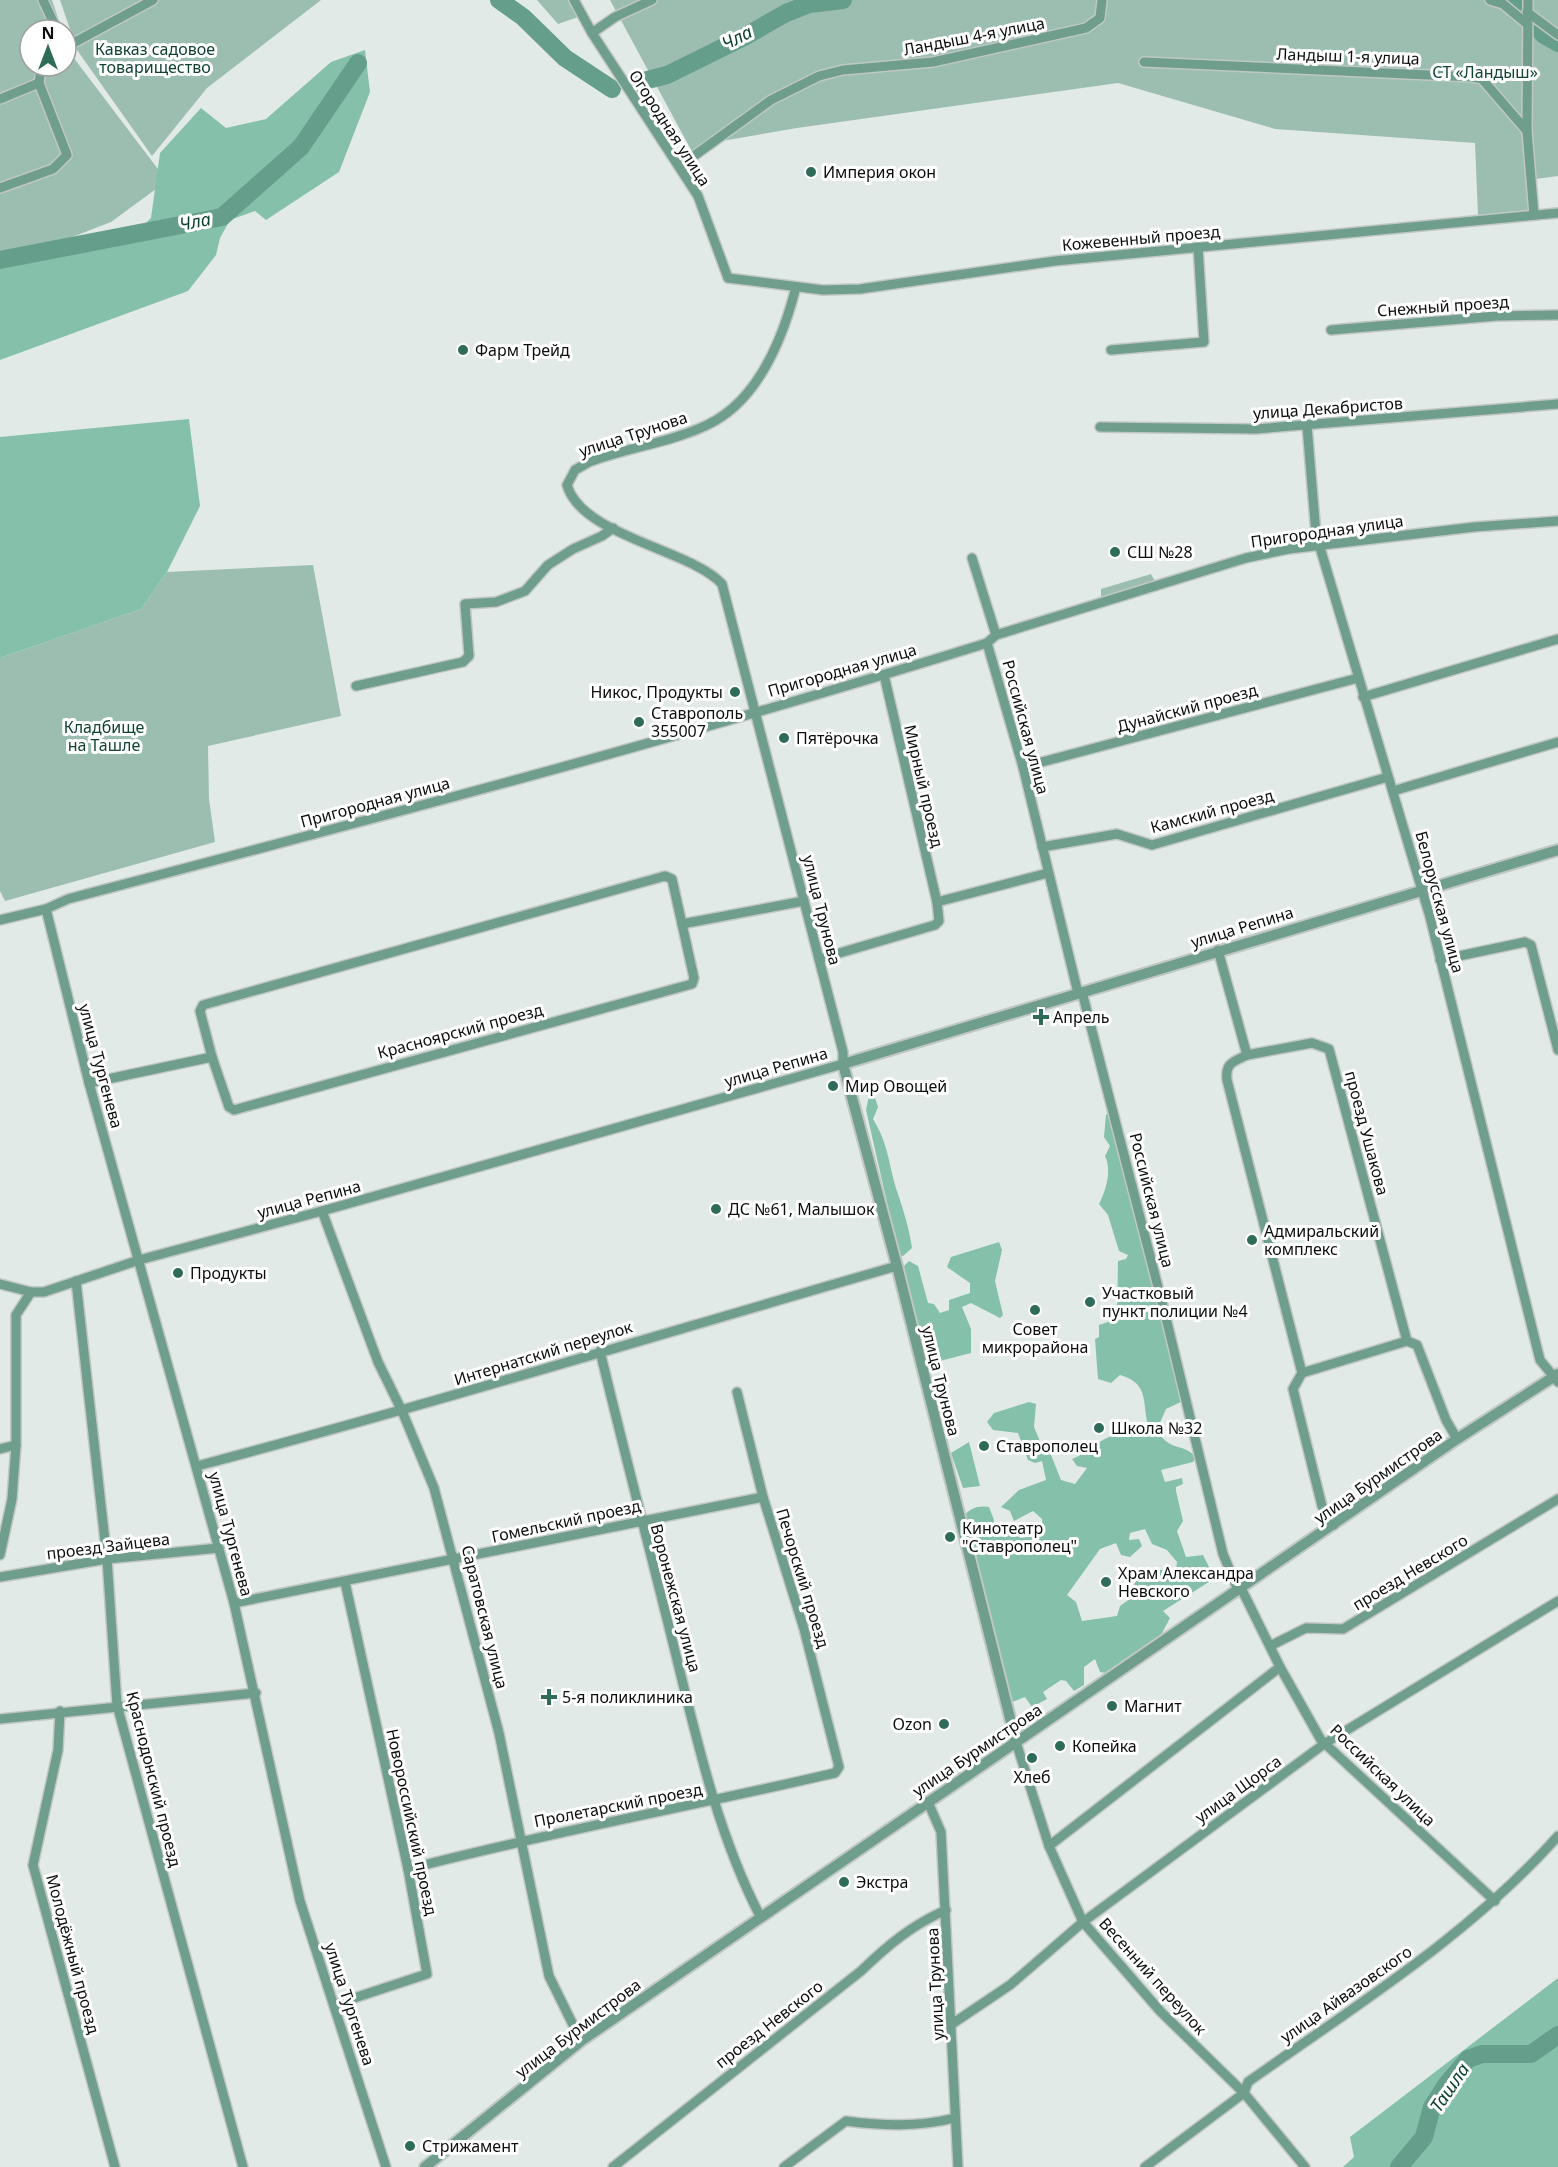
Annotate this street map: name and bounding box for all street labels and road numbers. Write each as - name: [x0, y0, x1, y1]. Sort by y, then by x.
- street label: Ландыш 4-я улица: [902, 12, 1046, 60]
- street label: Ландыш 1-я улица: [1276, 43, 1420, 69]
- street label: Огородная улица: [624, 65, 716, 191]
- street label: Кожевенный проезд: [1061, 220, 1221, 256]
- street label: Снежный проезд: [1376, 290, 1510, 322]
- street label: улица Декабристов: [1252, 392, 1404, 424]
- street label: улица Трунова: [576, 406, 690, 462]
- street label: Пригородная улица: [1249, 509, 1405, 553]
- street label: Пригородная улица: [765, 638, 919, 702]
- street label: Российская улица: [997, 657, 1055, 797]
- street label: Дунайский проезд: [1114, 679, 1260, 737]
- street label: Мирный проезд: [899, 722, 949, 850]
- street label: Пригородная улица: [298, 771, 452, 833]
- street label: Камский проезд: [1148, 784, 1276, 838]
- street label: Белорусская улица: [1410, 829, 1470, 975]
- street label: улица Трунова: [798, 853, 846, 967]
- street label: улица Репина: [1188, 901, 1296, 953]
- street label: Красноярский проезд: [375, 998, 545, 1064]
- street label: улица Тургенева: [74, 1001, 128, 1131]
- street label: улица Репина: [722, 1042, 830, 1092]
- street label: проезд Ушакова: [1340, 1068, 1394, 1198]
- street label: Российская улица: [1125, 1130, 1179, 1270]
- street label: улица Репина: [255, 1175, 363, 1223]
- street label: Интернатский переулок: [451, 1315, 635, 1391]
- street label: улица Трунова: [917, 1324, 965, 1438]
- street label: улица Бурмистрова: [1310, 1423, 1446, 1529]
- street label: улица Тургенева: [204, 1469, 258, 1599]
- street label: Гомельский проезд: [489, 1494, 643, 1548]
- street label: Печорский проезд: [771, 1506, 835, 1651]
- street label: Воронежская улица: [646, 1521, 706, 1675]
- street label: проезд Зайцева: [45, 1528, 171, 1564]
- street label: проезд Невского: [1348, 1529, 1472, 1615]
- street label: Саратовская улица: [457, 1543, 513, 1691]
- street label: Краснодонский проезд: [122, 1689, 187, 1869]
- street label: улица Бурмистрова: [908, 1698, 1046, 1802]
- street label: Российская улица: [1326, 1719, 1440, 1831]
- street label: Новороссийский проезд: [381, 1727, 443, 1918]
- street label: улица Щорса: [1190, 1750, 1286, 1828]
- street label: Пролетарский проезд: [532, 1778, 704, 1832]
- street label: Молодёжный проезд: [41, 1872, 105, 2037]
- street label: Весенний переулок: [1094, 1913, 1212, 2040]
- street label: улица Трунова: [921, 1927, 949, 2041]
- street label: улица Тургенева: [320, 1940, 380, 2068]
- street label: улица Айвазовского: [1276, 1940, 1416, 2048]
- street label: улица Бурмистрова: [511, 1974, 645, 2082]
- street label: проезд Невского: [711, 1975, 827, 2073]

